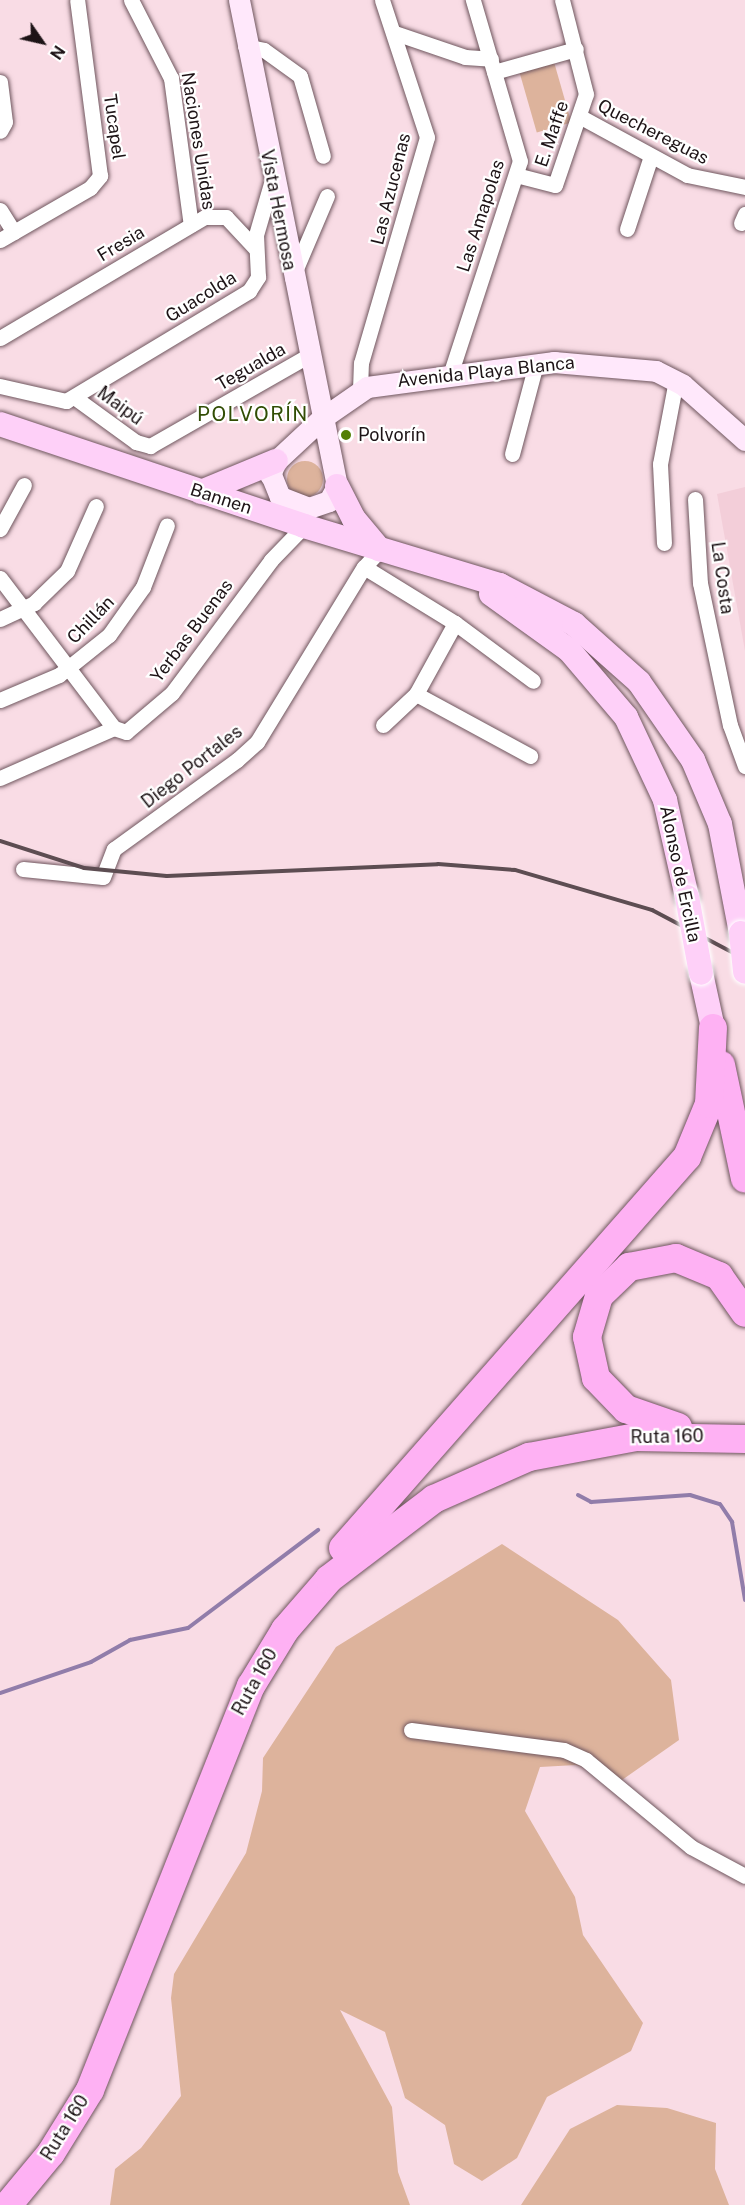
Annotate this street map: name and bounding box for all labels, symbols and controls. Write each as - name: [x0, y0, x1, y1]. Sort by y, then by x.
- north arrow: [12, 12, 72, 72]
- text: N: [46, 42, 69, 63]
- street label: Naciones Unidas: [176, 71, 220, 211]
- street label: Tucapel: [99, 93, 129, 161]
- street label: Quechereguas: [594, 95, 712, 169]
- street label: E. Maffe: [531, 98, 573, 170]
- street label: Las Azucenas: [367, 131, 415, 247]
- street label: Vista Hermosa: [256, 148, 300, 272]
- street label: Las Amapolas: [453, 157, 509, 275]
- street label: Fresia: [93, 222, 149, 266]
- street label: Guacolda: [162, 267, 240, 327]
- street label: Tegualda: [212, 338, 290, 396]
- street label: Avenida Playa Blanca: [396, 352, 576, 392]
- street label: Maipú: [93, 382, 147, 430]
- district label: POLVORÍN: [197, 402, 309, 426]
- place label: Polvorín: [358, 424, 426, 446]
- marker: Polvorín: [339, 428, 353, 442]
- street label: Bannen: [188, 479, 254, 519]
- street label: La Costa: [706, 540, 738, 616]
- street label: Yerbas Buenas: [146, 575, 238, 687]
- street label: Chillán: [63, 592, 119, 648]
- street label: Diego Portales: [137, 721, 247, 813]
- street label: Alonso de Ercilla: [655, 803, 705, 945]
- street label: Ruta 160: [630, 1426, 704, 1448]
- street label: Ruta 160: [228, 1645, 282, 1719]
- street label: Ruta 160: [36, 2091, 94, 2165]

